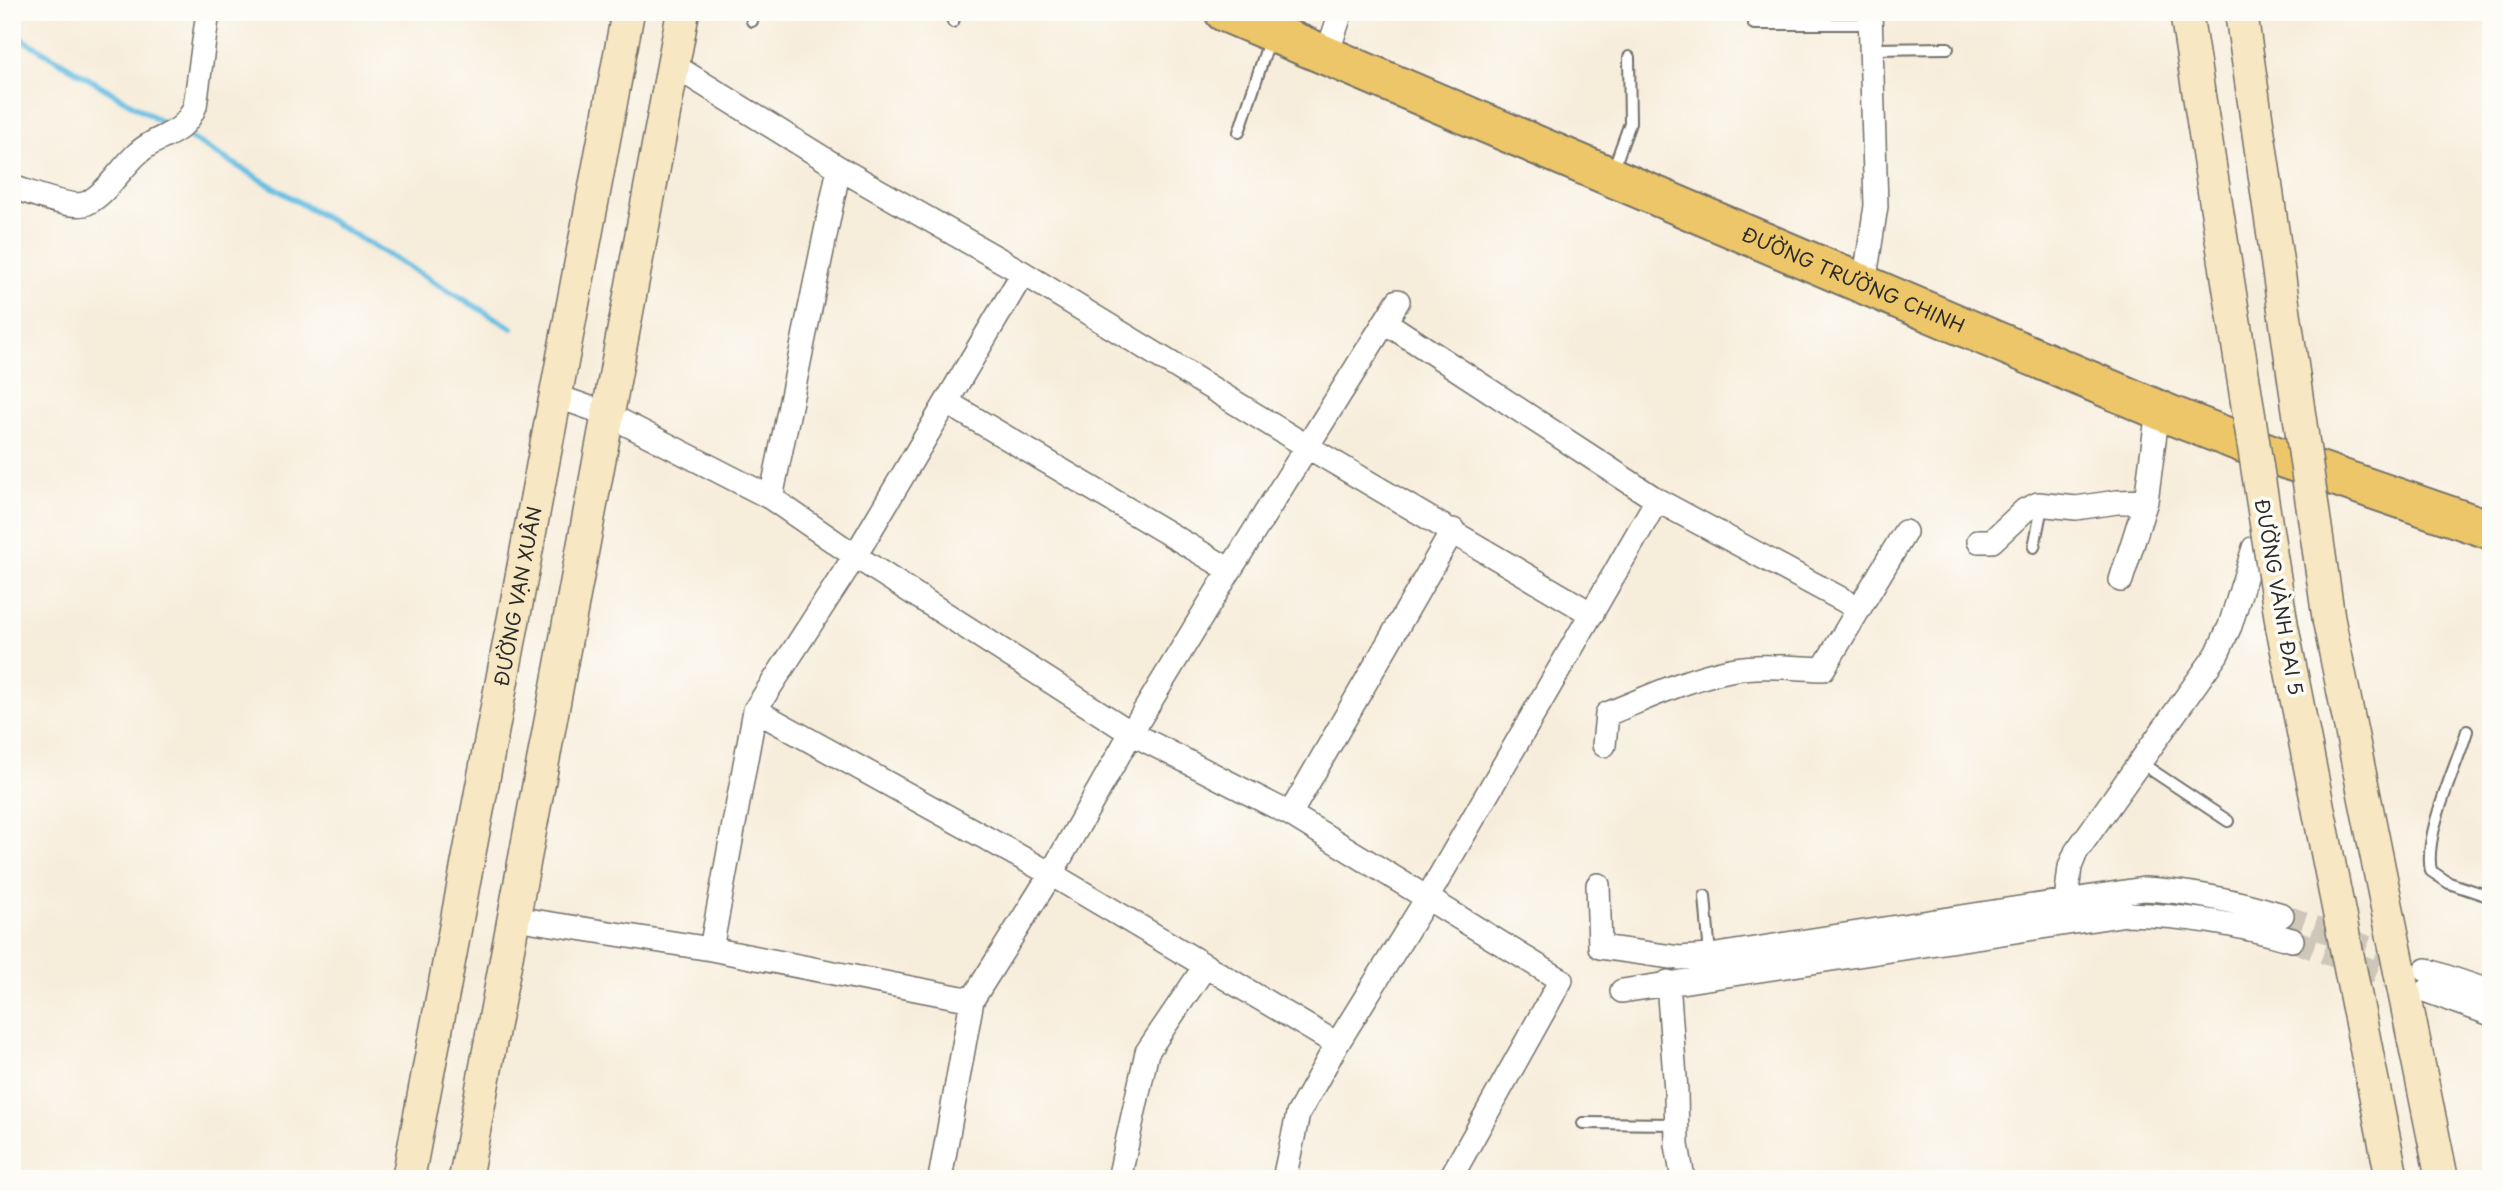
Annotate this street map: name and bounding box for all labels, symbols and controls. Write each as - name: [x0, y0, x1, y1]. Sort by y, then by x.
- street label: ĐƯỜNG TRƯỜNG CHINH: [1738, 219, 1970, 339]
- street label: ĐƯỜNG VÀNH ĐAI 5: [2249, 496, 2311, 697]
- street label: ĐƯỜNG VẠN XUÂN: [486, 504, 548, 688]

